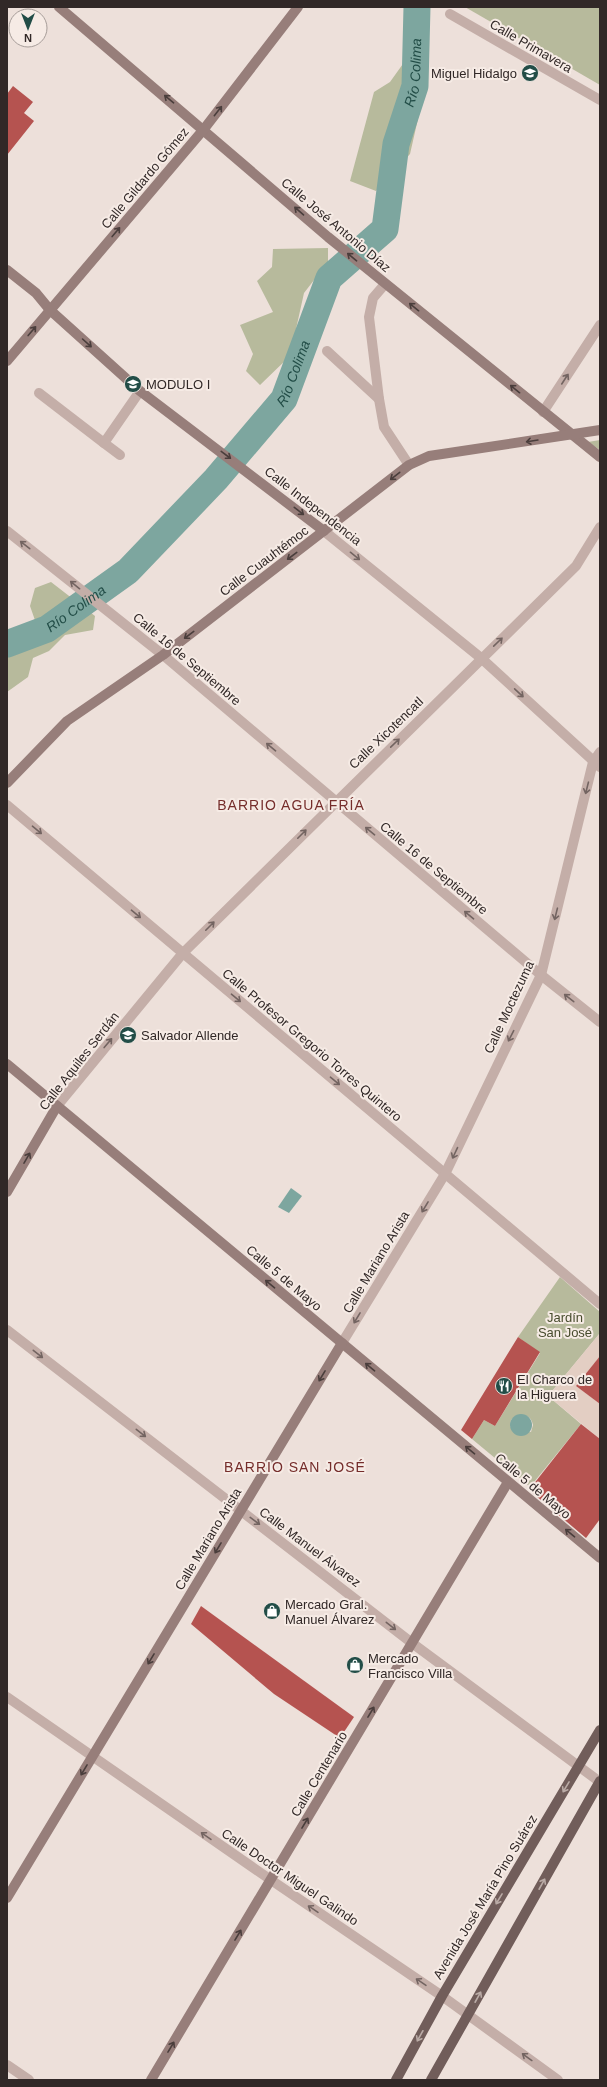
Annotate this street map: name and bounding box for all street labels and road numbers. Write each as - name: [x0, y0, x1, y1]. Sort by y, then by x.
- street label: Calle Primavera: [487, 16, 575, 76]
- street label: Calle Gildardo Gómez: [98, 124, 192, 232]
- street label: Calle José Antonio Díaz: [278, 175, 394, 275]
- street label: Calle Independencia: [262, 464, 365, 549]
- street label: Calle Cuauhtémoc: [217, 523, 312, 599]
- street label: Calle 16 de Septiembre: [130, 610, 244, 708]
- street label: Calle Xicotencatl: [346, 694, 426, 772]
- street label: Calle 16 de Septiembre: [377, 819, 491, 917]
- street label: Calle Moctezuma: [481, 958, 537, 1056]
- street label: Calle Profesor Gregorio Torres Quintero: [219, 965, 405, 1125]
- street label: Calle Aquiles Serdán: [36, 1009, 122, 1113]
- street label: Calle Mariano Arista: [340, 1208, 413, 1316]
- street label: Calle 5 de Mayo: [243, 1242, 325, 1314]
- street label: Calle 5 de Mayo: [492, 1450, 574, 1522]
- street label: Calle Mariano Arista: [172, 1485, 245, 1593]
- street label: Calle Manuel Álvarez: [256, 1504, 364, 1590]
- street label: Calle Centenario: [288, 1729, 350, 1819]
- street label: Avenida José María Pino Suárez: [430, 1812, 540, 1982]
- street label: Calle Doctor Miguel Galindo: [219, 1826, 361, 1928]

